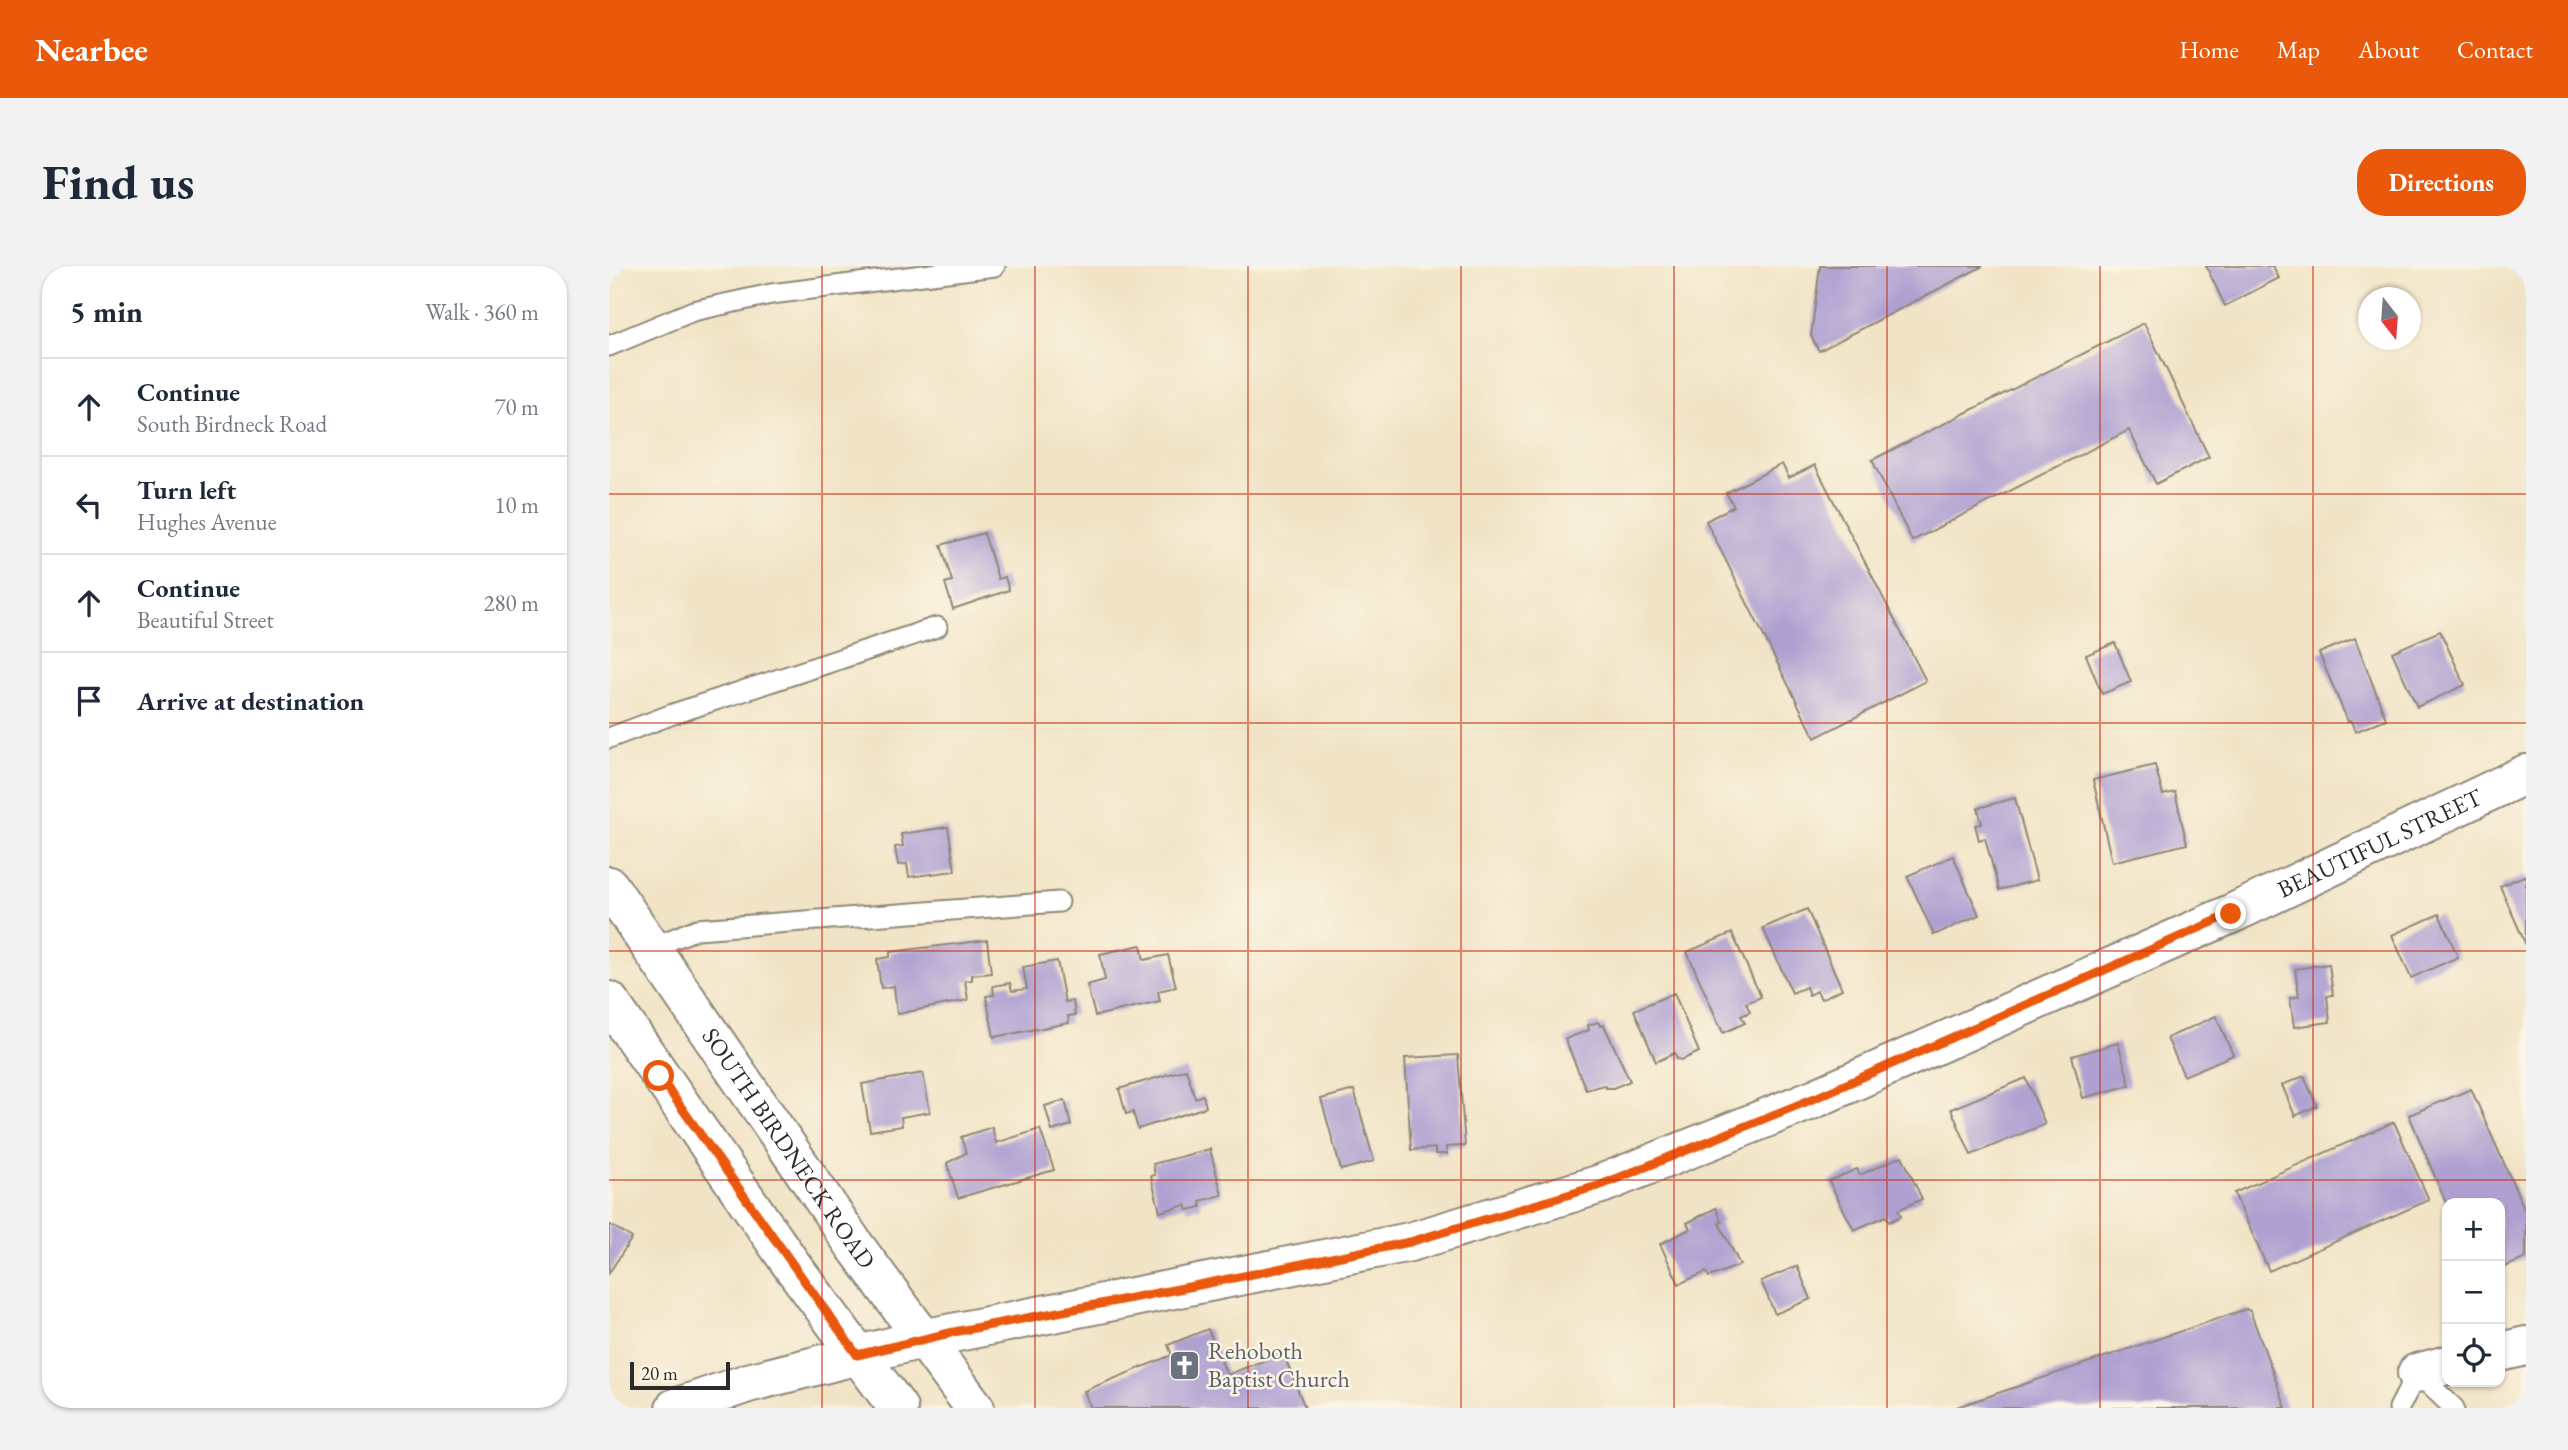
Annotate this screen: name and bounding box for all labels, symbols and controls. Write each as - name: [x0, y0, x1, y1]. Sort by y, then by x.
- text: Nearbee: [35, 28, 148, 71]
- text: Home: [2179, 34, 2239, 65]
- text: Map: [2277, 34, 2320, 65]
- text: About: [2358, 34, 2419, 65]
- text: Contact: [2457, 34, 2533, 65]
- button: Directions: [2357, 149, 2526, 216]
- text: Find us: [42, 150, 194, 214]
- north arrow: [2358, 287, 2421, 350]
- text: 5 min: [70, 292, 143, 331]
- text: Walk · 360 m: [425, 297, 539, 327]
- text: Continue: [137, 375, 240, 409]
- icon: ahead: [70, 388, 108, 426]
- text: 70 m: [494, 392, 539, 422]
- text: South Birdneck Road: [137, 409, 327, 439]
- text: Turn left: [137, 473, 236, 507]
- icon: left: [70, 486, 108, 524]
- text: 10 m: [494, 490, 539, 520]
- text: Hughes Avenue: [137, 507, 277, 537]
- text: Continue: [137, 571, 240, 605]
- icon: ahead: [70, 584, 108, 622]
- text: 280 m: [483, 588, 539, 618]
- text: Beautiful Street: [137, 605, 274, 635]
- icon: arrive: [70, 682, 108, 720]
- text: Arrive at destination: [137, 684, 364, 718]
- street label: BEAUTIFUL STREET: [2272, 781, 2488, 905]
- route end: [2215, 898, 2246, 929]
- street label: SOUTH BIRDNECK ROAD: [696, 1022, 883, 1275]
- route start: [643, 1060, 674, 1091]
- map controls: [2442, 1198, 2505, 1387]
- button: +: [2442, 1198, 2505, 1261]
- button: −: [2442, 1261, 2505, 1324]
- button: locate: [2442, 1324, 2505, 1387]
- place label: Rehoboth Baptist Church: [1208, 1335, 1350, 1394]
- church icon: Rehoboth Baptist Church: [1168, 1348, 1202, 1382]
- scale bar: [630, 1359, 730, 1391]
- text: 20 m: [641, 1361, 678, 1386]

